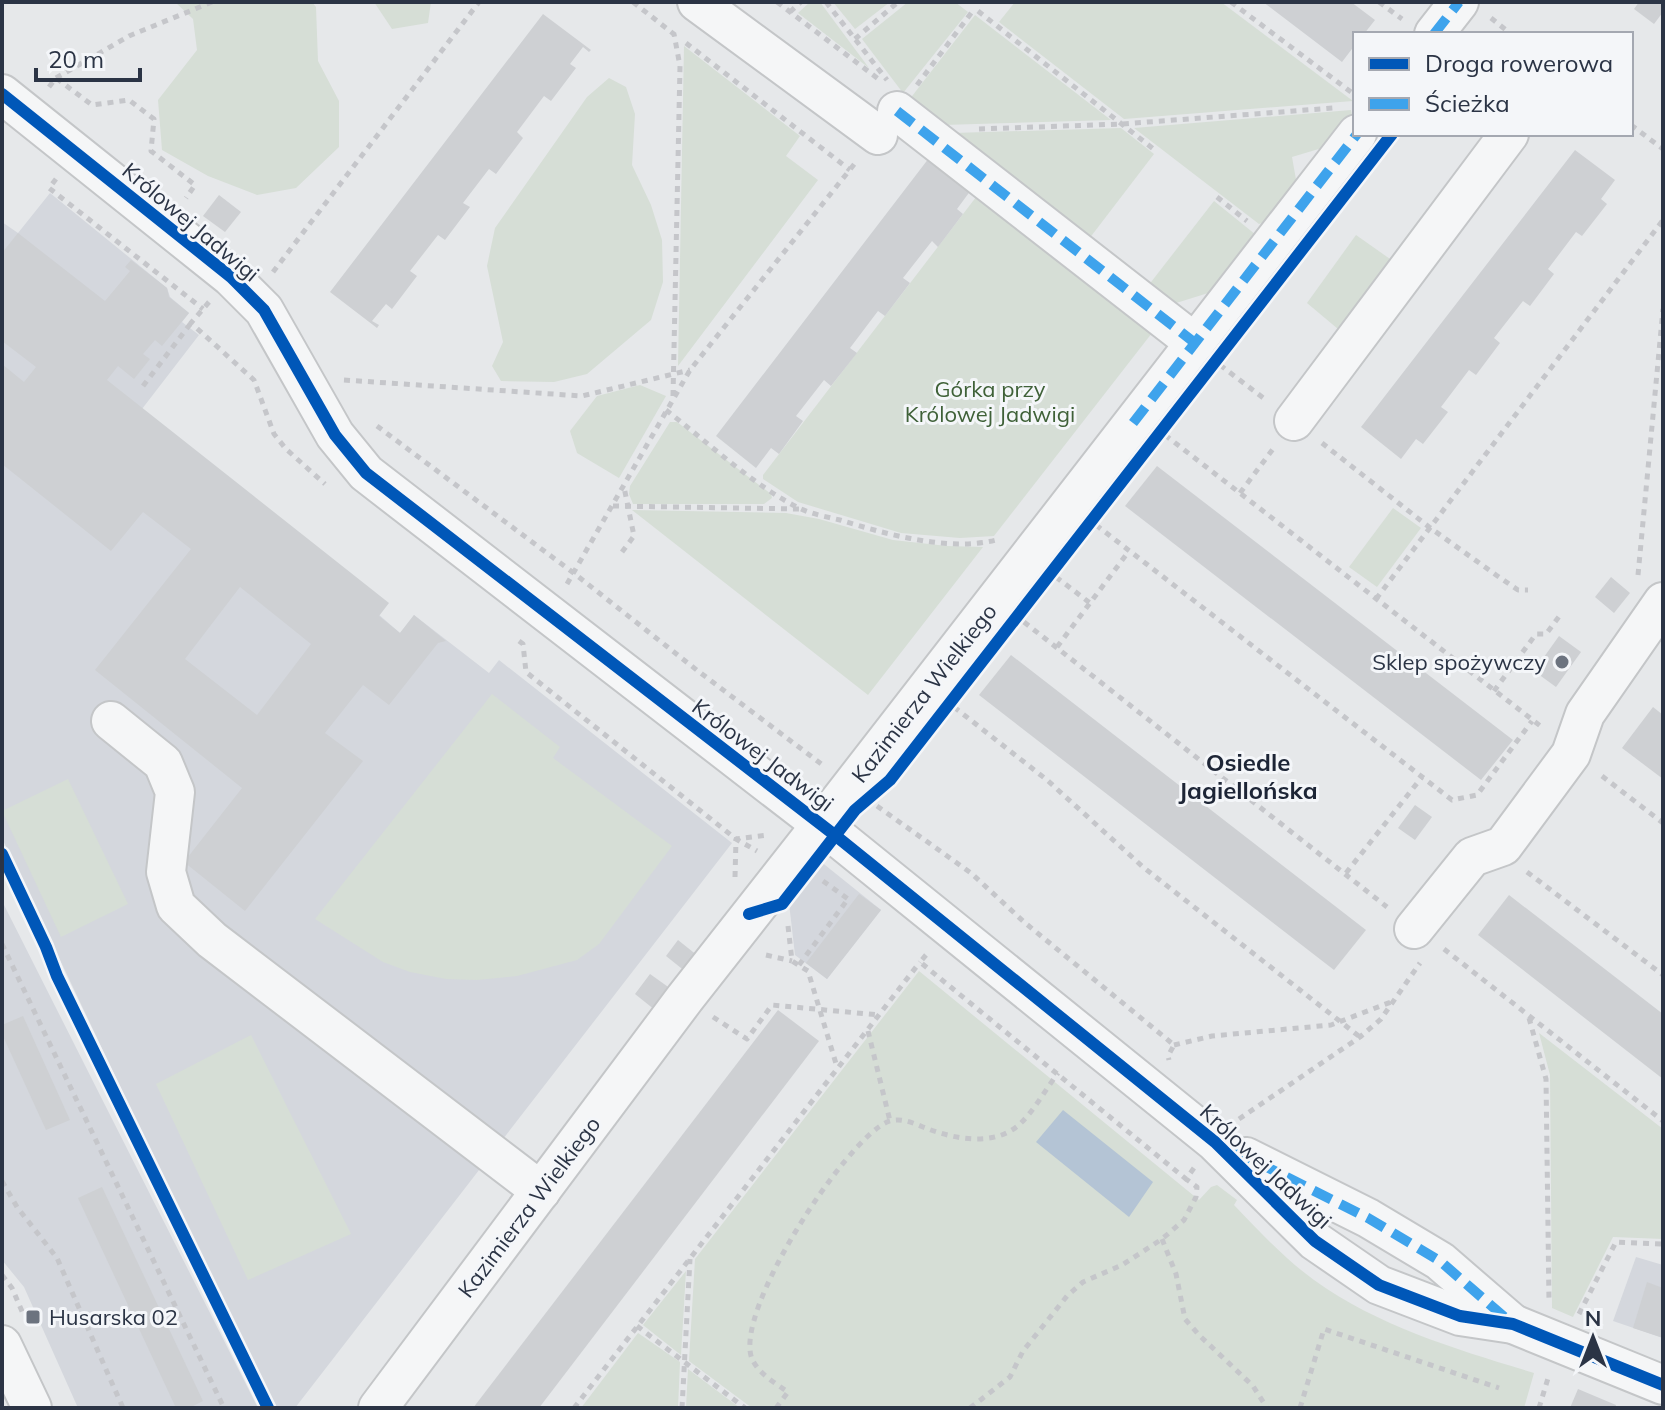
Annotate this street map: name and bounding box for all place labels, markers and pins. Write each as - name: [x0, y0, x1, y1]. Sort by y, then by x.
- place label: Sklep spożywczy: [1372, 648, 1546, 676]
- marker: Sklep spożywczy: [1553, 653, 1571, 671]
- place label: Husarska 02: [49, 1303, 178, 1331]
- marker: Husarska 02: [24, 1308, 42, 1326]

